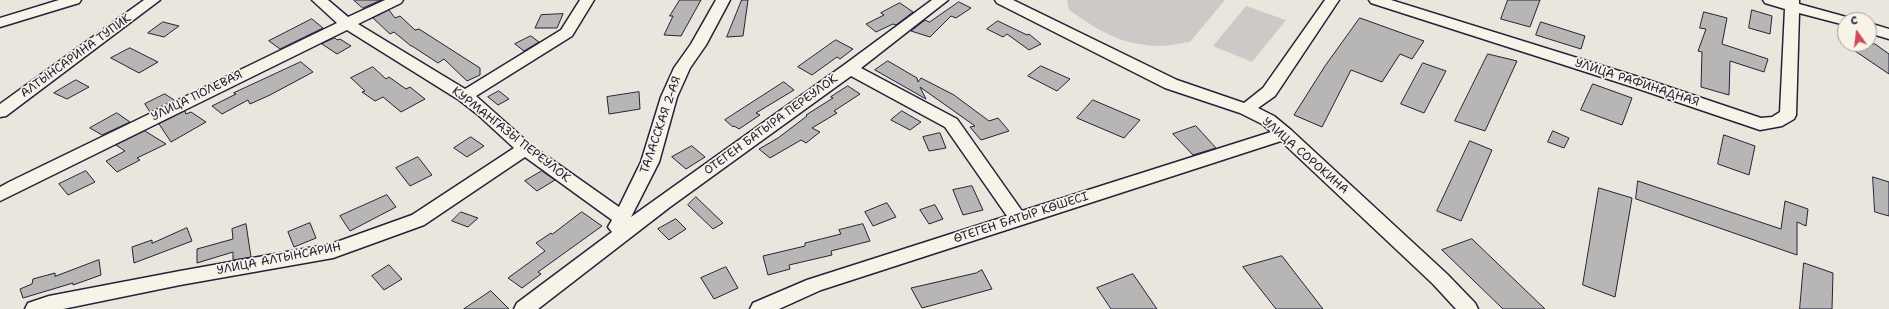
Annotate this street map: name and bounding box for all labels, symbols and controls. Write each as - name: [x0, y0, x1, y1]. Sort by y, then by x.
- street label: АЛТЫНСАРИНА ТУПИК: [18, 11, 134, 101]
- north arrow: [1837, 12, 1877, 52]
- text: С: [1849, 13, 1859, 29]
- street label: УЛИЦА РАФИНАДНАЯ: [1573, 56, 1701, 110]
- street label: УЛИЦА ПОЛЕВАЯ: [149, 68, 245, 124]
- street label: ОТЕГЕН БАТЫРА ПЕРЕУЛОК: [701, 72, 841, 178]
- street label: ТАЛАССКАЯ 2-АЯ: [638, 74, 684, 176]
- street label: КУРМАНГАЗЫ ПЕРЕУЛОК: [449, 84, 573, 186]
- street label: УЛИЦА СОРОКИНА: [1259, 115, 1351, 197]
- street label: ӨТЕГЕН БАТЫР КӨШЕСІ: [952, 189, 1090, 247]
- street label: УЛИЦА АЛТЫНСАРИН: [216, 240, 342, 278]

